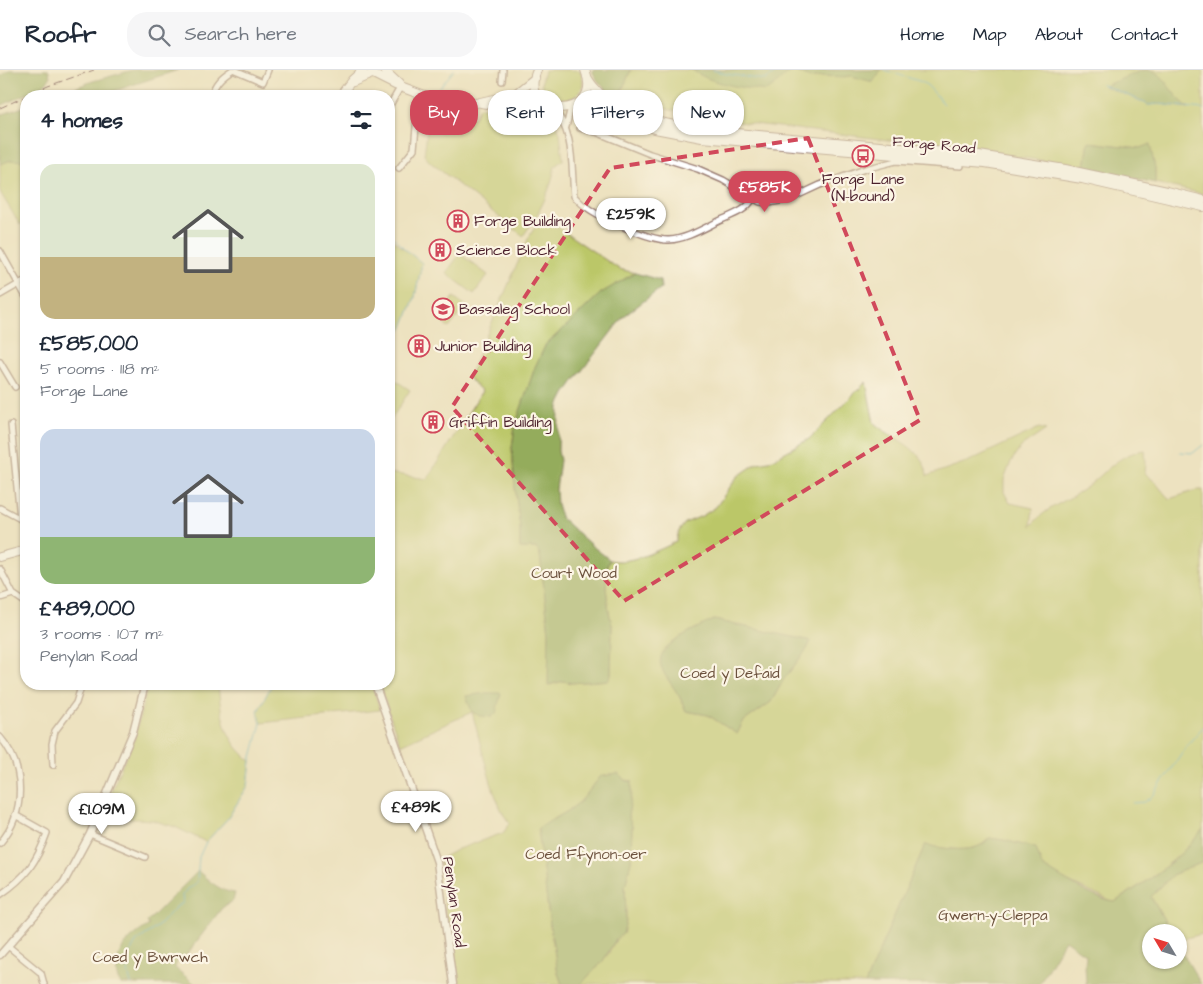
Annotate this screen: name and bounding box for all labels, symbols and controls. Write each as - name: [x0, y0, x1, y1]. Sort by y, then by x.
- search box: [127, 12, 477, 57]
- text: Roofr: [25, 18, 97, 52]
- icon: search: [145, 21, 173, 49]
- text: Search here: [185, 21, 297, 48]
- text: Home: [900, 22, 945, 47]
- text: Map: [973, 22, 1007, 47]
- text: About: [1035, 22, 1083, 47]
- text: Contact: [1111, 22, 1178, 47]
- chip: Buy: [410, 90, 478, 135]
- chip: Rent: [488, 90, 563, 135]
- chip: Filters: [573, 90, 663, 135]
- chip: New: [673, 90, 744, 135]
- text: 4 homes: [40, 106, 123, 135]
- icon: filters: [347, 106, 375, 134]
- street label: Forge Road: [891, 131, 977, 160]
- bus stop icon: Forge Lane (N-bound): [851, 144, 875, 168]
- place label: Forge Lane (N-bound): [822, 169, 904, 207]
- pin: £585K: [730, 170, 800, 213]
- text: £585K: [739, 176, 791, 198]
- icon: home: [163, 196, 253, 286]
- pin: £259K: [596, 198, 666, 240]
- text: £259K: [607, 203, 655, 225]
- building icon: Forge Building: [446, 209, 470, 233]
- place label: Forge Building: [474, 211, 571, 233]
- building icon: Science Block: [428, 238, 452, 262]
- place label: Science Block: [456, 240, 557, 261]
- school or university icon: Bassaleg School: [431, 297, 455, 321]
- place label: Bassaleg School: [459, 299, 570, 321]
- text: £585,000: [40, 329, 138, 358]
- building icon: Junior Building: [407, 334, 431, 358]
- place label: Junior Building: [435, 336, 531, 358]
- text: 5 rooms · 118 m²: [40, 358, 159, 380]
- text: Forge Lane: [40, 380, 128, 402]
- building icon: Griffin Building: [421, 410, 445, 434]
- place label: Griffin Building: [449, 412, 552, 434]
- icon: home: [163, 461, 253, 551]
- park label: Court Wood: [531, 563, 617, 584]
- text: £489,000: [40, 594, 135, 623]
- text: 3 rooms · 107 m²: [40, 623, 164, 645]
- text: Penylan Road: [40, 645, 137, 667]
- park label: Coed y Defaid: [680, 663, 780, 685]
- pin: £489K: [381, 790, 451, 833]
- pin: £1.09M: [61, 792, 143, 835]
- text: £489K: [392, 796, 440, 818]
- text: £1.09M: [79, 798, 125, 820]
- park label: Coed Ffynon-oer: [525, 844, 647, 866]
- street label: Penylan Road: [436, 855, 471, 949]
- park label: Gwern-y-Cleppa: [938, 905, 1048, 927]
- north arrow: [1142, 924, 1188, 969]
- map controls: [1142, 924, 1187, 969]
- park label: Coed y Bwrwch: [92, 947, 208, 969]

